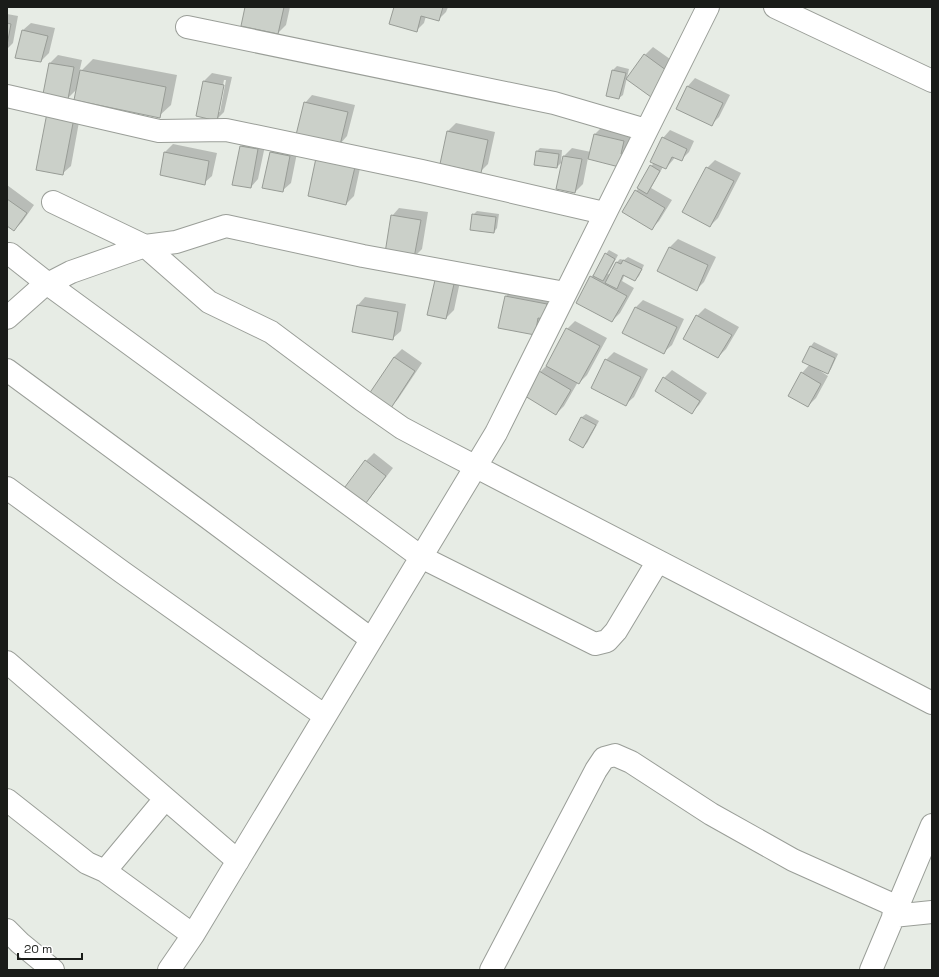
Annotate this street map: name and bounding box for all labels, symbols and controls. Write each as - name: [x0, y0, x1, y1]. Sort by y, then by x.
- scale bar: [18, 935, 82, 961]
- text: 20 m: [24, 941, 52, 957]

